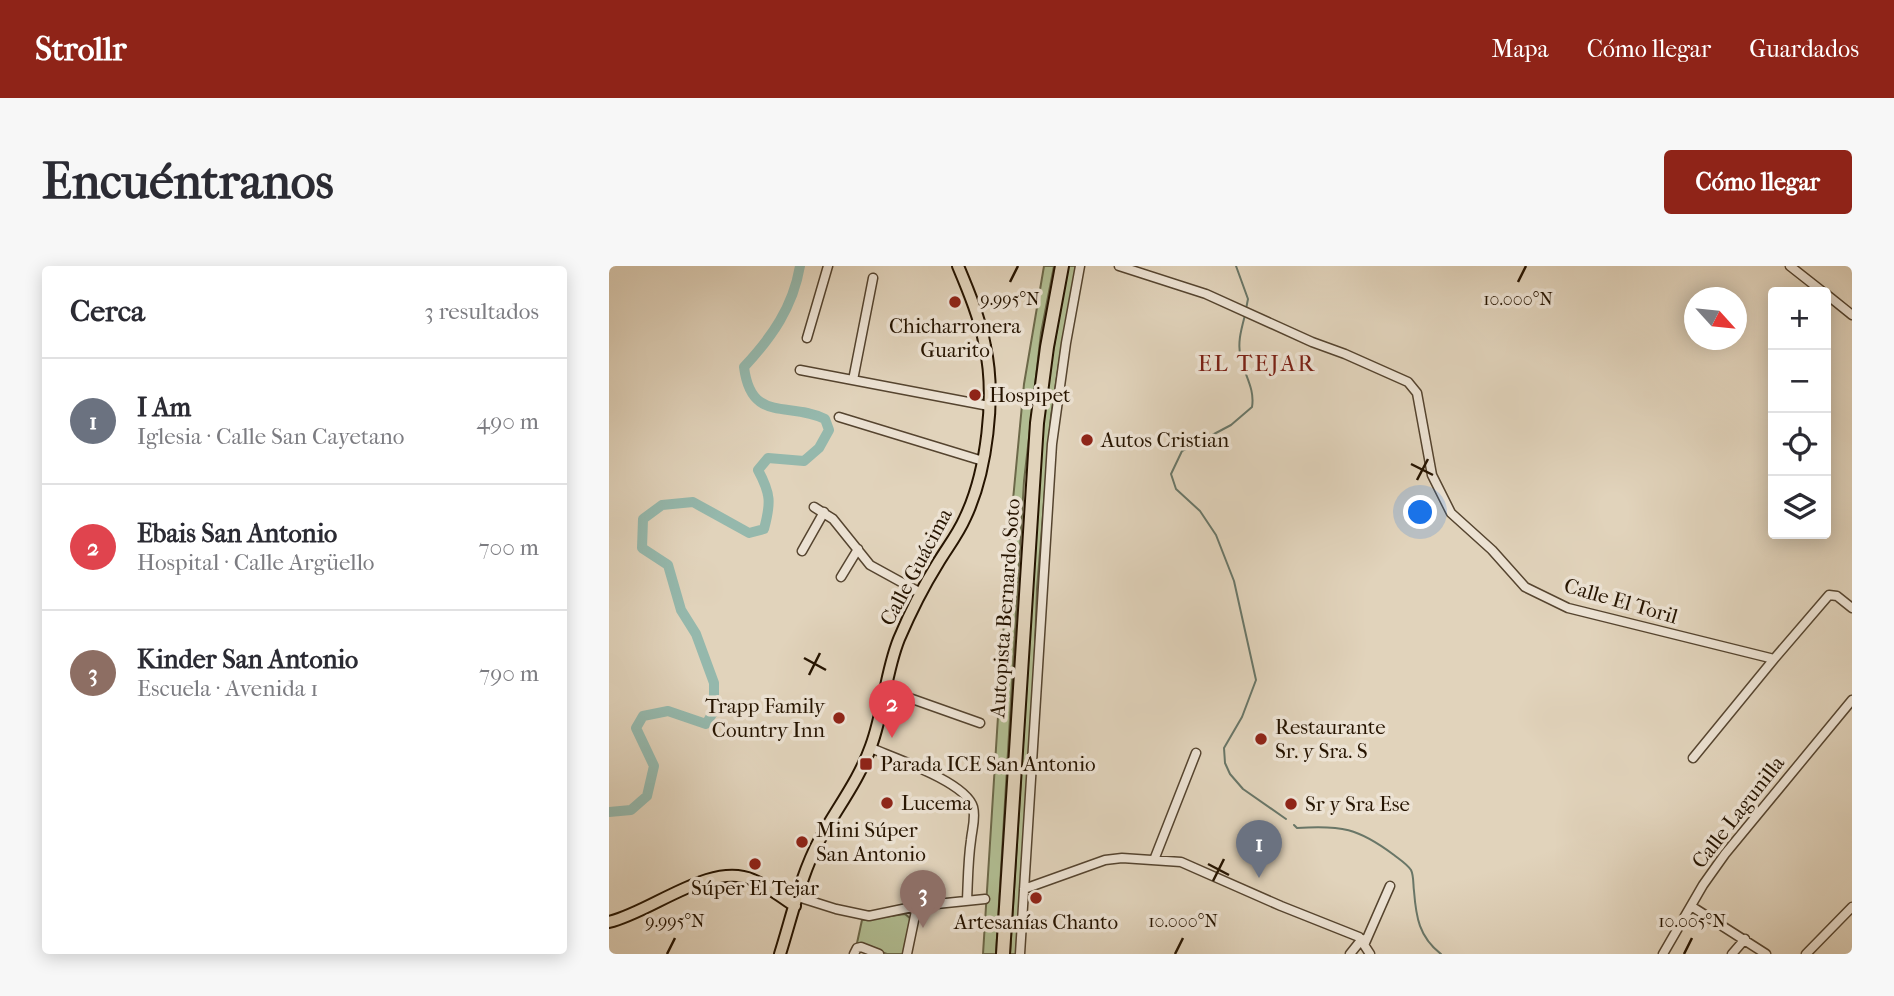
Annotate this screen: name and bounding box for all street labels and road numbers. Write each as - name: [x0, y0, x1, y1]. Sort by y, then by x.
- street label: Autopista Bernardo Soto: [985, 497, 1025, 720]
- street label: Calle Guácima: [875, 504, 957, 630]
- street label: Calle El Toril: [1561, 573, 1681, 629]
- street label: Calle Lagunilla: [1687, 751, 1789, 873]

